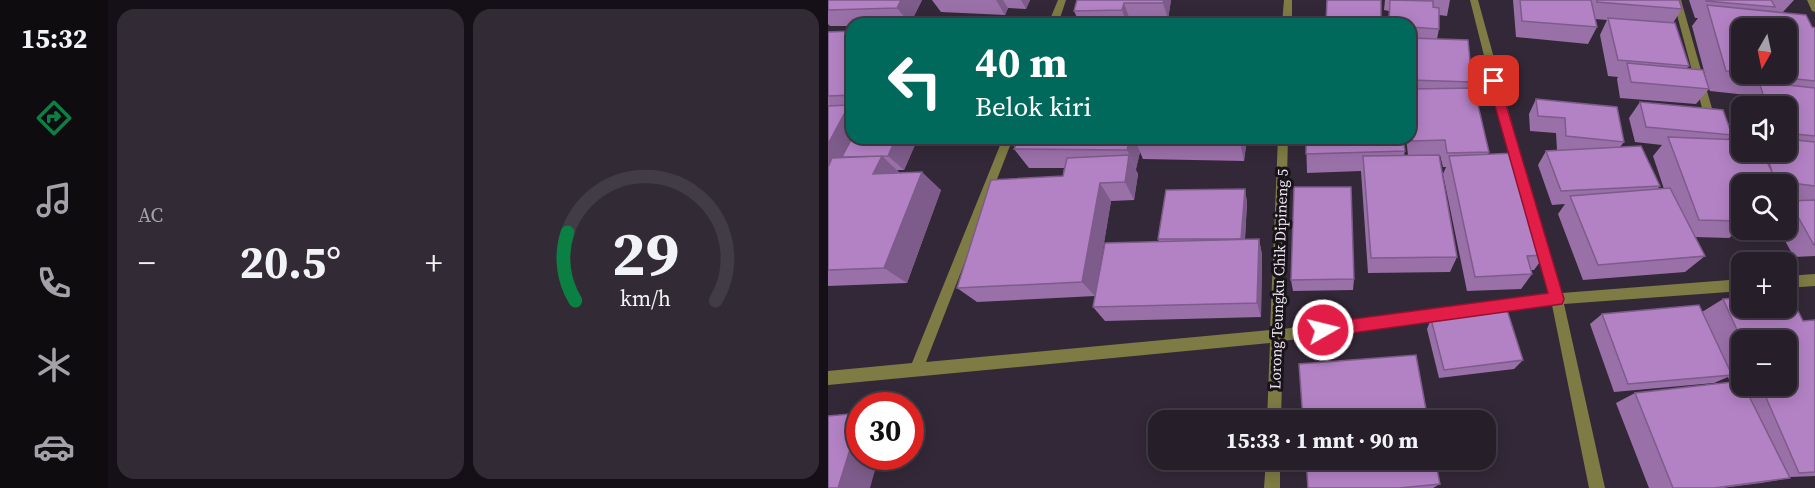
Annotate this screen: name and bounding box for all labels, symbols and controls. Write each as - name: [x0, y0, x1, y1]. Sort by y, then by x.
- north arrow: [1731, 18, 1797, 84]
- map controls: [1731, 18, 1797, 396]
- text: 15:32: [21, 20, 87, 57]
- text: 40 m: [975, 33, 1068, 91]
- icon: left: [876, 42, 954, 120]
- pin: [1468, 55, 1519, 106]
- icon: arrive: [1477, 64, 1510, 97]
- text: Belok kiri: [975, 88, 1091, 125]
- button: sound: [1731, 96, 1797, 162]
- icon: directions: [33, 97, 75, 139]
- street label: Lorong Teungku Chik Dipineng 5: [1264, 168, 1293, 390]
- button: search: [1731, 174, 1797, 240]
- icon: music: [33, 179, 75, 221]
- text: AC: [138, 201, 163, 229]
- text: 29: [612, 210, 680, 296]
- text: 20.5°: [240, 231, 341, 293]
- text: −: [138, 240, 156, 285]
- text: +: [425, 240, 443, 285]
- button: +: [1731, 252, 1797, 318]
- icon: phone: [33, 262, 75, 304]
- text: km/h: [620, 284, 671, 313]
- position arrow: [1291, 298, 1355, 362]
- button: −: [1731, 330, 1797, 396]
- icon: climate: [33, 344, 75, 386]
- speed limit sign: 30: [846, 392, 924, 470]
- text: 15:33 · 1 mnt · 90 m: [1226, 425, 1418, 455]
- icon: car: [33, 426, 75, 468]

